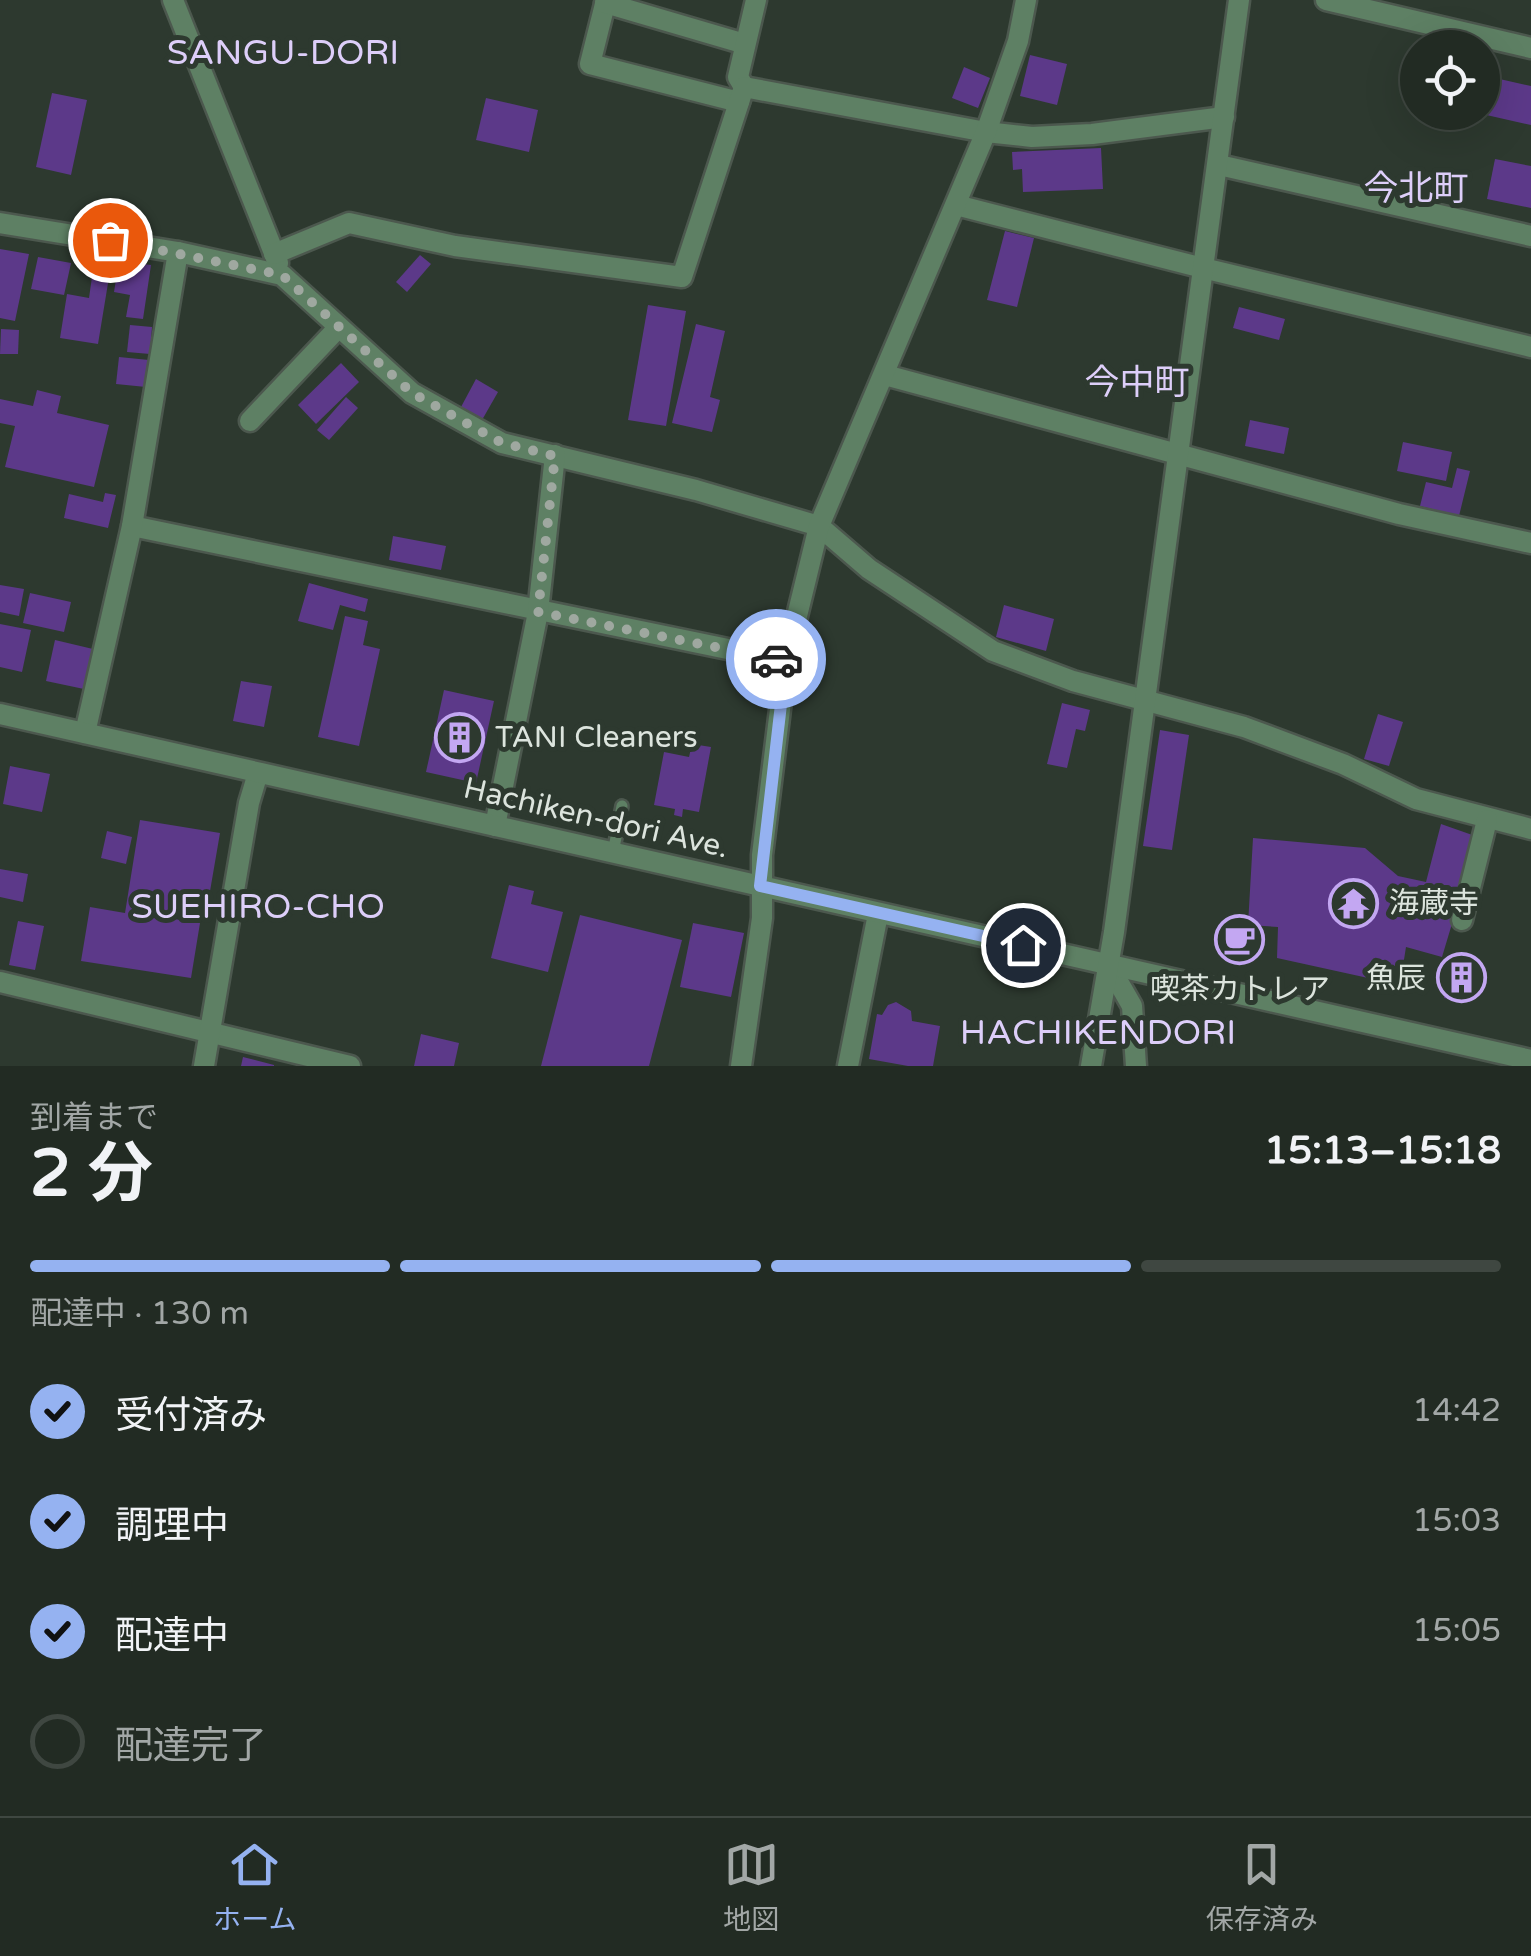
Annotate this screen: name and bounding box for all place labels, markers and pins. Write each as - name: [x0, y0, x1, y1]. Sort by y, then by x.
- pin: [68, 198, 153, 283]
- building icon: TANI Cleaners: [434, 711, 486, 763]
- place label: TANI Cleaners: [495, 719, 698, 756]
- temple icon: 海蔵寺: [1328, 877, 1380, 929]
- place label: 海蔵寺: [1389, 885, 1479, 922]
- pin: [981, 903, 1066, 988]
- cafe icon: 喫茶カトレア: [1214, 914, 1266, 966]
- building icon: 魚辰: [1435, 952, 1487, 1004]
- place label: 魚辰: [1366, 960, 1426, 997]
- place label: 喫茶カトレア: [1150, 971, 1330, 1008]

